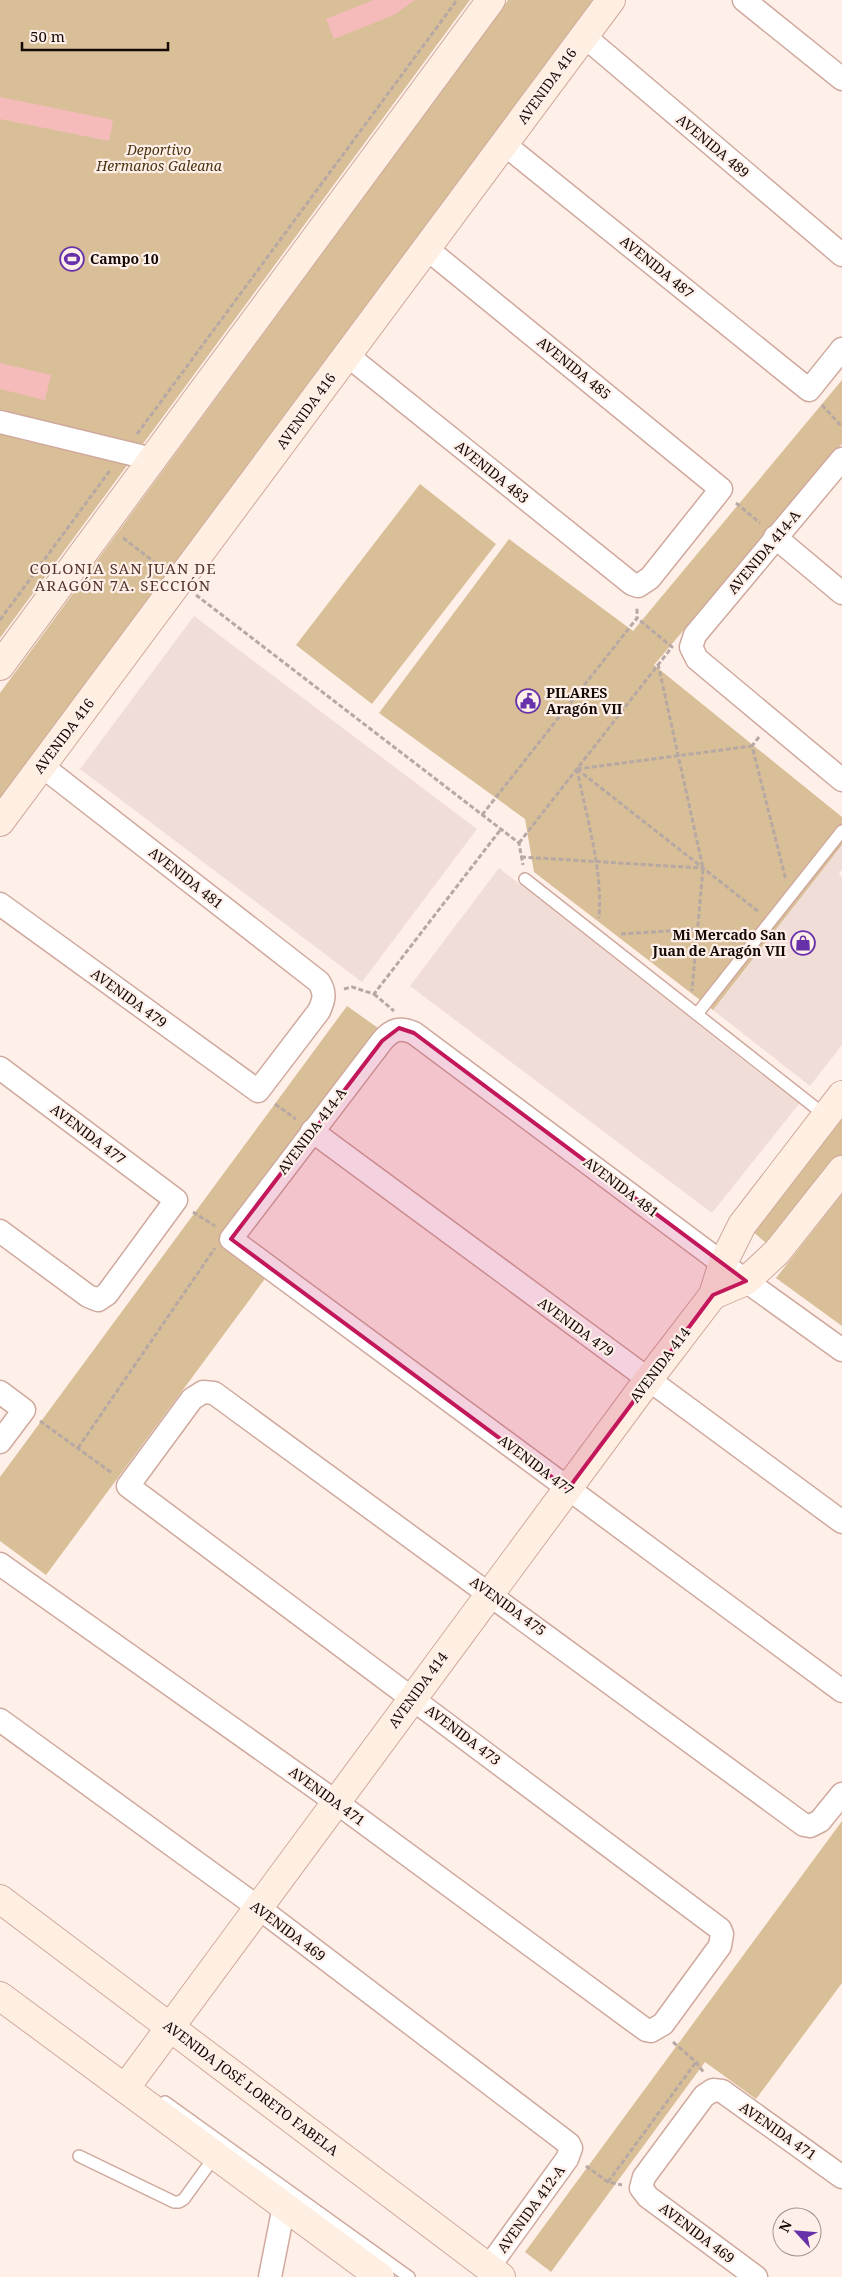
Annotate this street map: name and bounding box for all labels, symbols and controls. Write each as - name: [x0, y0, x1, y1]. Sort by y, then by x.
- scale bar: [22, 20, 169, 52]
- text: 50 m: [30, 26, 65, 46]
- street label: AVENIDA 416: [513, 44, 581, 128]
- street label: AVENIDA 489: [673, 110, 754, 182]
- park label: Deportivo Hermanos Galeana: [95, 140, 223, 175]
- street label: AVENIDA 487: [617, 231, 698, 302]
- sports icon: Campo 10: [59, 246, 85, 272]
- place label: Campo 10: [90, 249, 159, 268]
- street label: AVENIDA 485: [534, 332, 615, 403]
- street label: AVENIDA 416: [272, 369, 340, 453]
- street label: AVENIDA 483: [452, 436, 533, 507]
- street label: AVENIDA 414-A: [723, 506, 804, 598]
- district label: COLONIA SAN JUAN DE ARAGÓN 7A. SECCIÓN: [29, 558, 217, 595]
- place label: PILARES Aragón VII: [546, 683, 623, 718]
- public building icon: PILARES Aragón VII: [515, 688, 541, 714]
- street label: AVENIDA 416: [29, 694, 98, 777]
- street label: AVENIDA 481: [145, 843, 227, 913]
- place label: Mi Mercado San Juan de Aragón VII: [652, 925, 786, 960]
- shop icon: Mi Mercado San Juan de Aragón VII: [790, 930, 816, 956]
- street label: AVENIDA 479: [87, 964, 171, 1032]
- street label: AVENIDA 414-A: [273, 1083, 351, 1178]
- street label: AVENIDA 477: [47, 1099, 130, 1168]
- street label: AVENIDA 481: [580, 1152, 663, 1221]
- street label: AVENIDA 479: [534, 1293, 618, 1361]
- street label: AVENIDA 414: [625, 1323, 694, 1406]
- street label: AVENIDA 477: [495, 1430, 578, 1499]
- street label: AVENIDA 475: [466, 1572, 550, 1640]
- street label: AVENIDA 414: [384, 1648, 452, 1732]
- street label: AVENIDA 473: [422, 1700, 505, 1769]
- street label: AVENIDA 471: [285, 1762, 369, 1830]
- street label: AVENIDA 469: [247, 1896, 330, 1965]
- street label: AVENIDA JOSÉ LORETO FABELA: [160, 2015, 343, 2160]
- street label: AVENIDA 471: [736, 2097, 820, 2164]
- street label: AVENIDA 412-A: [492, 2161, 569, 2256]
- street label: AVENIDA 469: [656, 2198, 739, 2267]
- north arrow: [772, 2207, 822, 2257]
- text: N: [774, 2217, 796, 2235]

